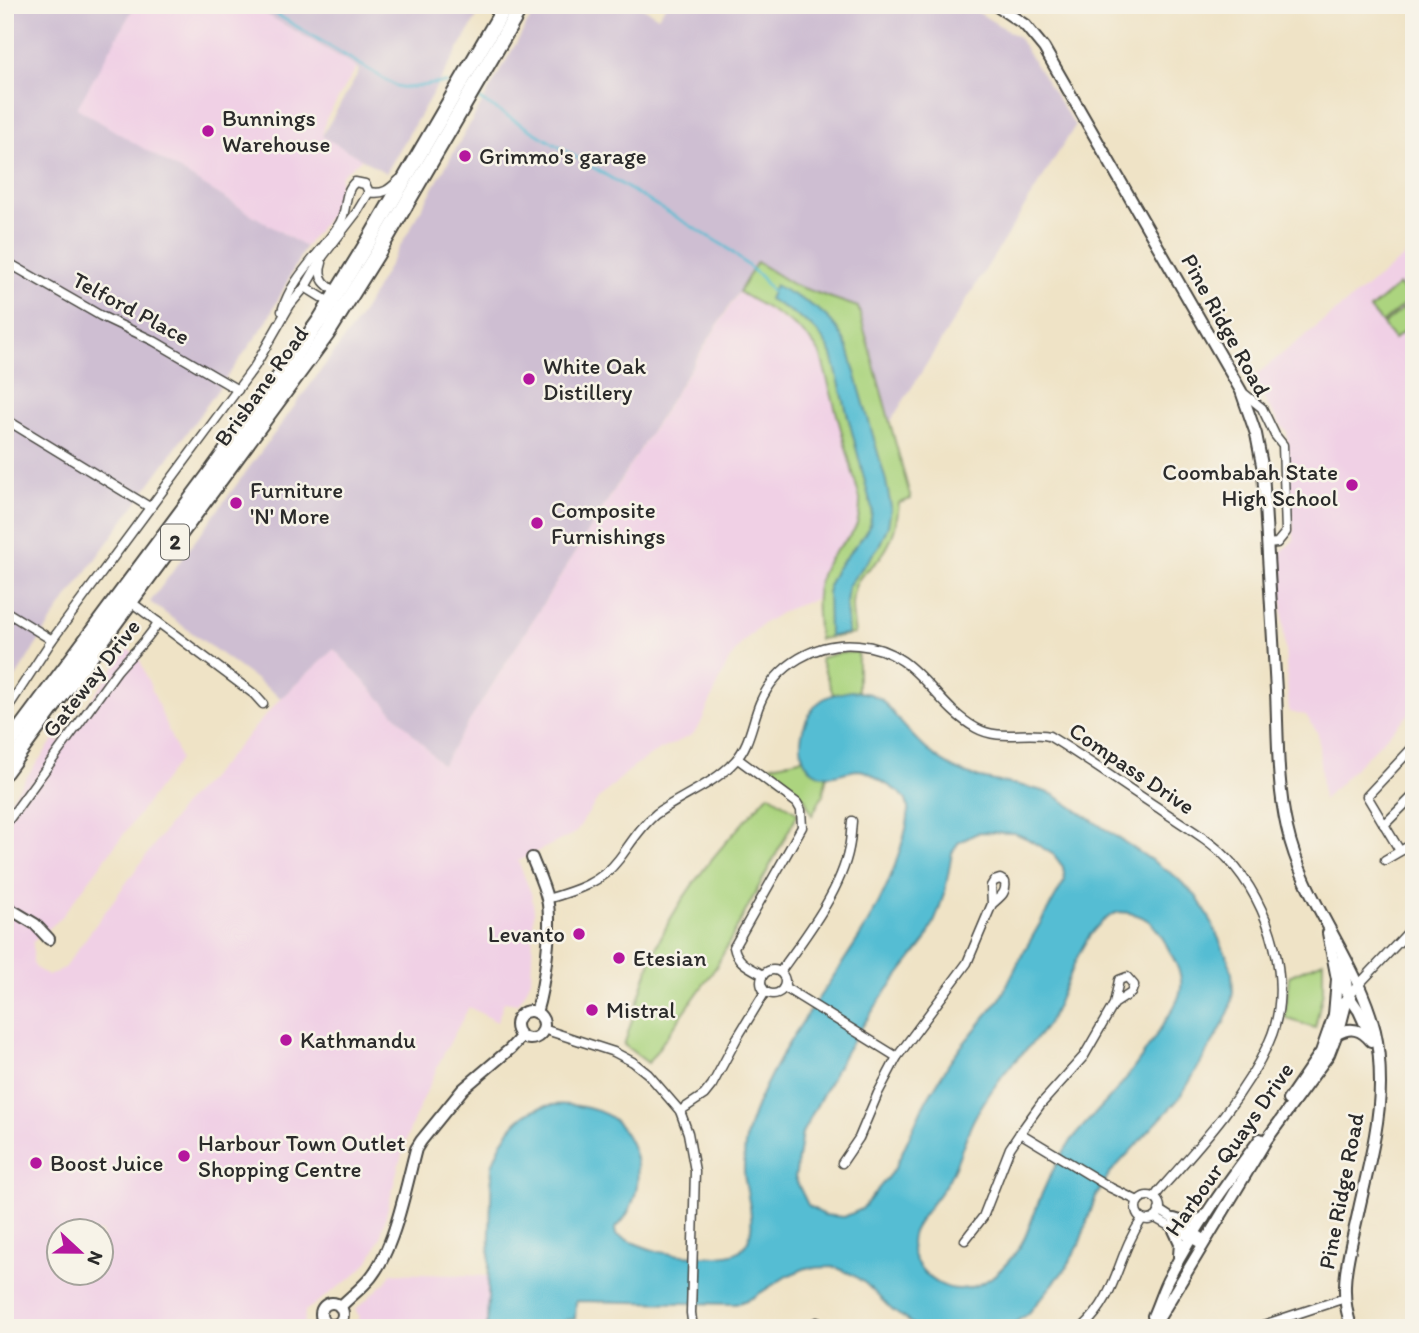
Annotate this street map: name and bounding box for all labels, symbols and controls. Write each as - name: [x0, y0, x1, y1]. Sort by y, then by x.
- place label: Bunnings Warehouse: [222, 104, 330, 158]
- marker: Bunnings Warehouse: [200, 123, 216, 139]
- place label: Grimmo's garage: [479, 142, 647, 170]
- marker: Grimmo's garage: [457, 148, 473, 164]
- street label: Pine Ridge Road: [1175, 249, 1277, 402]
- street label: Telford Place: [68, 265, 194, 351]
- street label: Brisbane Road: [208, 320, 314, 452]
- place label: White Oak Distillery: [543, 352, 646, 406]
- marker: White Oak Distillery: [521, 371, 537, 387]
- place label: Coombabah State High School: [1162, 458, 1338, 512]
- place label: Furniture 'N' More: [250, 476, 343, 530]
- marker: Coombabah State High School: [1344, 477, 1360, 493]
- marker: Furniture 'N' More: [228, 495, 244, 511]
- place label: Composite Furnishings: [551, 496, 665, 550]
- marker: Composite Furnishings: [529, 515, 545, 531]
- road number: 2: [161, 524, 189, 560]
- street label: Gateway Drive: [36, 613, 146, 743]
- street label: Compass Drive: [1064, 716, 1200, 820]
- place label: Levanto: [488, 920, 565, 948]
- marker: Levanto: [571, 926, 587, 942]
- place label: Etesian: [633, 944, 706, 972]
- marker: Etesian: [611, 950, 627, 966]
- place label: Mistral: [606, 996, 676, 1024]
- marker: Mistral: [584, 1002, 600, 1018]
- place label: Kathmandu: [300, 1026, 416, 1054]
- marker: Kathmandu: [278, 1032, 294, 1048]
- street label: Harbour Quays Drive: [1159, 1057, 1299, 1241]
- street label: Pine Ridge Road: [1312, 1110, 1370, 1272]
- place label: Harbour Town Outlet Shopping Centre: [198, 1129, 406, 1183]
- marker: Harbour Town Outlet Shopping Centre: [176, 1148, 192, 1164]
- place label: Boost Juice: [50, 1149, 163, 1177]
- marker: Boost Juice: [28, 1155, 44, 1171]
- north arrow: [46, 1218, 116, 1288]
- text: N: [82, 1248, 108, 1268]

